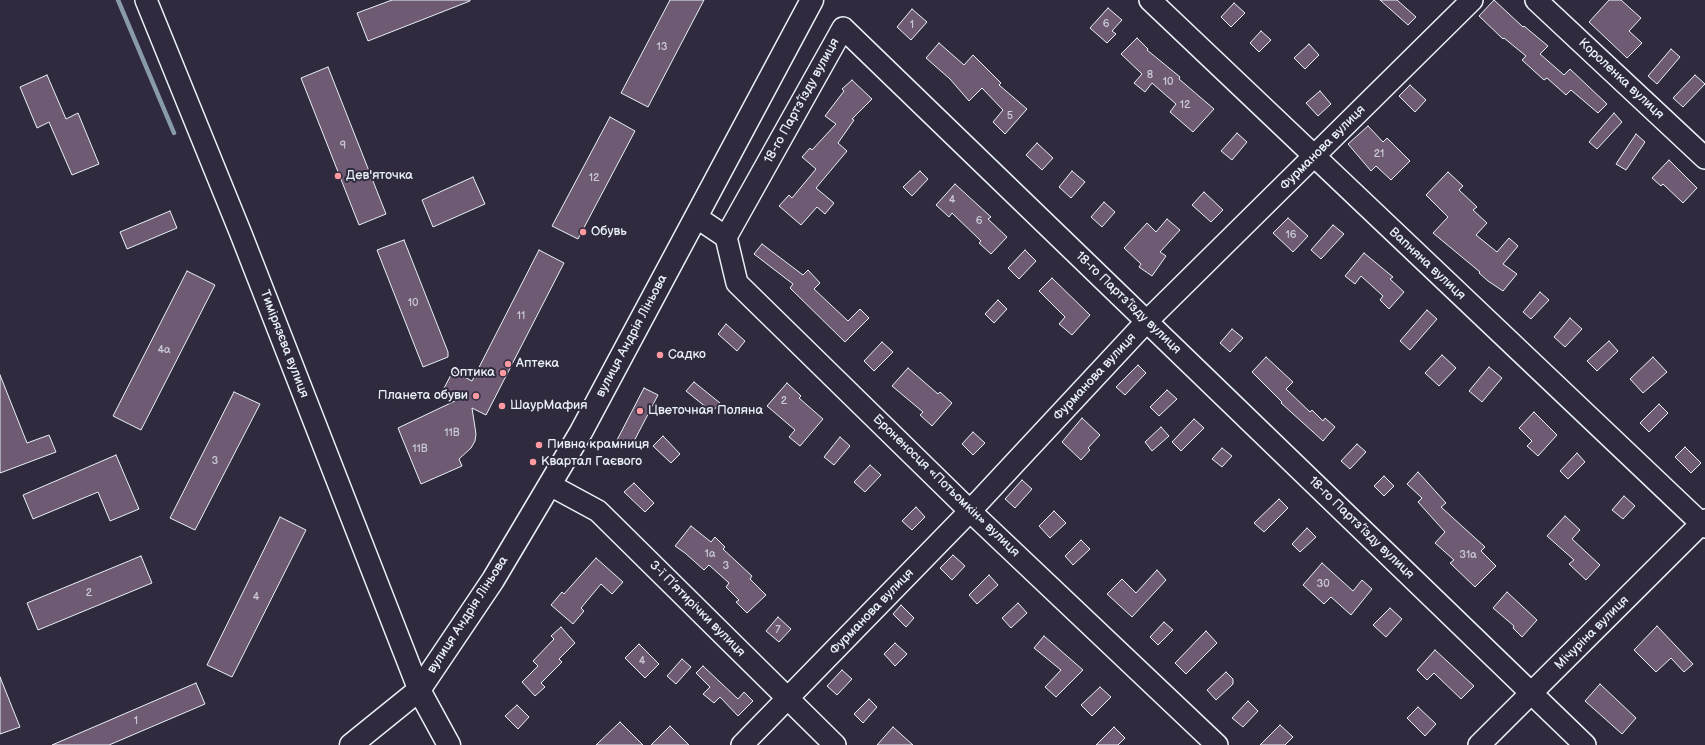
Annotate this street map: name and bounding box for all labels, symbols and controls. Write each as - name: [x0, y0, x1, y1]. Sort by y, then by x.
- house number: 6: [1103, 17, 1109, 31]
- house number: 1: [910, 18, 914, 32]
- street label: Короленка вулиця: [1575, 35, 1667, 123]
- street label: 18-го Партз’їзду вулиця: [761, 36, 843, 166]
- house number: 13: [656, 40, 668, 54]
- house number: 8: [1147, 68, 1153, 82]
- house number: 10: [1163, 75, 1173, 89]
- house number: 12: [1180, 98, 1190, 112]
- street label: Фурманова вулиця: [1277, 102, 1369, 194]
- house number: 5: [1007, 109, 1013, 123]
- house number: 9: [340, 139, 346, 153]
- house number: 21: [1374, 147, 1384, 161]
- place label: Дев'яточка: [346, 168, 413, 184]
- marker: Дев'яточка: [333, 171, 343, 181]
- house number: 12: [589, 171, 599, 185]
- house number: 4: [949, 193, 955, 207]
- house number: 6: [976, 214, 982, 228]
- place label: Обувь: [591, 224, 627, 240]
- street label: Вапняна вулиця: [1386, 225, 1468, 303]
- marker: Обувь: [578, 227, 588, 237]
- house number: 16: [1286, 228, 1296, 242]
- street label: 18-го Партз’їзду вулиця: [1072, 249, 1184, 357]
- street label: вулиця Андрія Ліньова: [593, 272, 671, 400]
- street label: Тимірязєва вулиця: [256, 288, 312, 400]
- house number: 10: [408, 296, 418, 310]
- house number: 11: [517, 309, 525, 323]
- street label: Фурманова вулиця: [1050, 330, 1140, 424]
- house number: 4а: [157, 343, 171, 357]
- place label: Садко: [668, 347, 706, 363]
- marker: Садко: [655, 350, 665, 360]
- place label: Аптека: [516, 356, 559, 372]
- marker: Аптека: [503, 359, 513, 369]
- place label: Оптика: [450, 365, 495, 381]
- marker: Оптика: [498, 368, 508, 378]
- place label: Планета обуви: [378, 388, 468, 404]
- marker: Планета обуви: [471, 391, 481, 401]
- house number: 2: [781, 394, 787, 408]
- place label: ШаурМафия: [510, 398, 587, 414]
- marker: ШаурМафия: [497, 401, 507, 411]
- place label: Цветочная Поляна: [648, 403, 763, 419]
- marker: Цветочная Поляна: [635, 406, 645, 416]
- street label: Броненосця «Потьомкін» вулиця: [869, 412, 1023, 560]
- house number: 11В: [444, 426, 460, 440]
- place label: Пивна крамниця: [547, 437, 649, 453]
- marker: Пивна крамниця: [534, 440, 544, 450]
- house number: 11В: [412, 442, 428, 456]
- house number: 3: [212, 454, 218, 468]
- place label: Квартал Гаєвого: [541, 454, 642, 470]
- marker: Квартал Гаєвого: [528, 457, 538, 467]
- street label: 18-го Партз’їзду вулиця: [1305, 474, 1417, 582]
- house number: 1а: [705, 547, 715, 561]
- house number: 31а: [1459, 548, 1477, 562]
- street label: вулиця Андрія Ліньова: [424, 553, 512, 677]
- street label: 3-ї П’ятирічки вулиця: [646, 558, 748, 660]
- house number: 3: [723, 559, 729, 573]
- street label: Фурманова вулиця: [827, 566, 917, 658]
- house number: 30: [1316, 577, 1330, 591]
- house number: 2: [86, 586, 92, 600]
- house number: 4: [253, 590, 259, 604]
- street label: Мічуріна вулиця: [1552, 593, 1632, 673]
- house number: 7: [775, 623, 781, 637]
- house number: 4: [639, 654, 645, 668]
- house number: 1: [134, 714, 138, 728]

